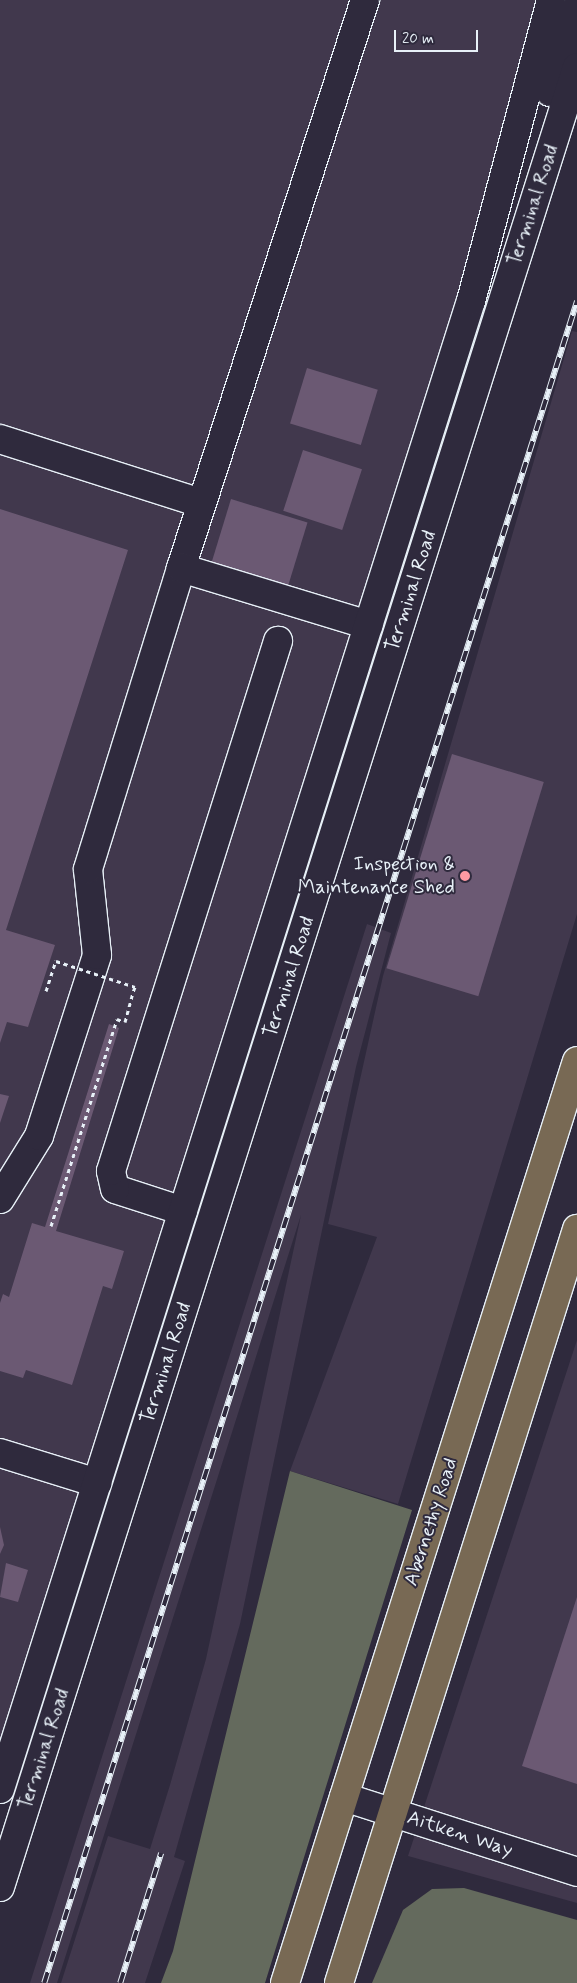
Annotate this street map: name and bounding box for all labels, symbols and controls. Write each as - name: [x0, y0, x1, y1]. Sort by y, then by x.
- scale bar: [397, 20, 481, 52]
- text: 20 m: [402, 29, 434, 49]
- street label: Terminal Road: [502, 142, 564, 268]
- street label: Terminal Road: [380, 528, 442, 654]
- place label: Inspection & Maintenance Shed: [297, 852, 455, 899]
- marker: Inspection & Maintenance Shed: [459, 870, 471, 882]
- street label: Terminal Road: [258, 914, 320, 1040]
- street label: Terminal Road: [135, 1300, 197, 1426]
- street label: Abernethy Road: [399, 1455, 463, 1589]
- street label: Terminal Road: [13, 1686, 75, 1812]
- street label: Aitken Way: [404, 1806, 516, 1862]

